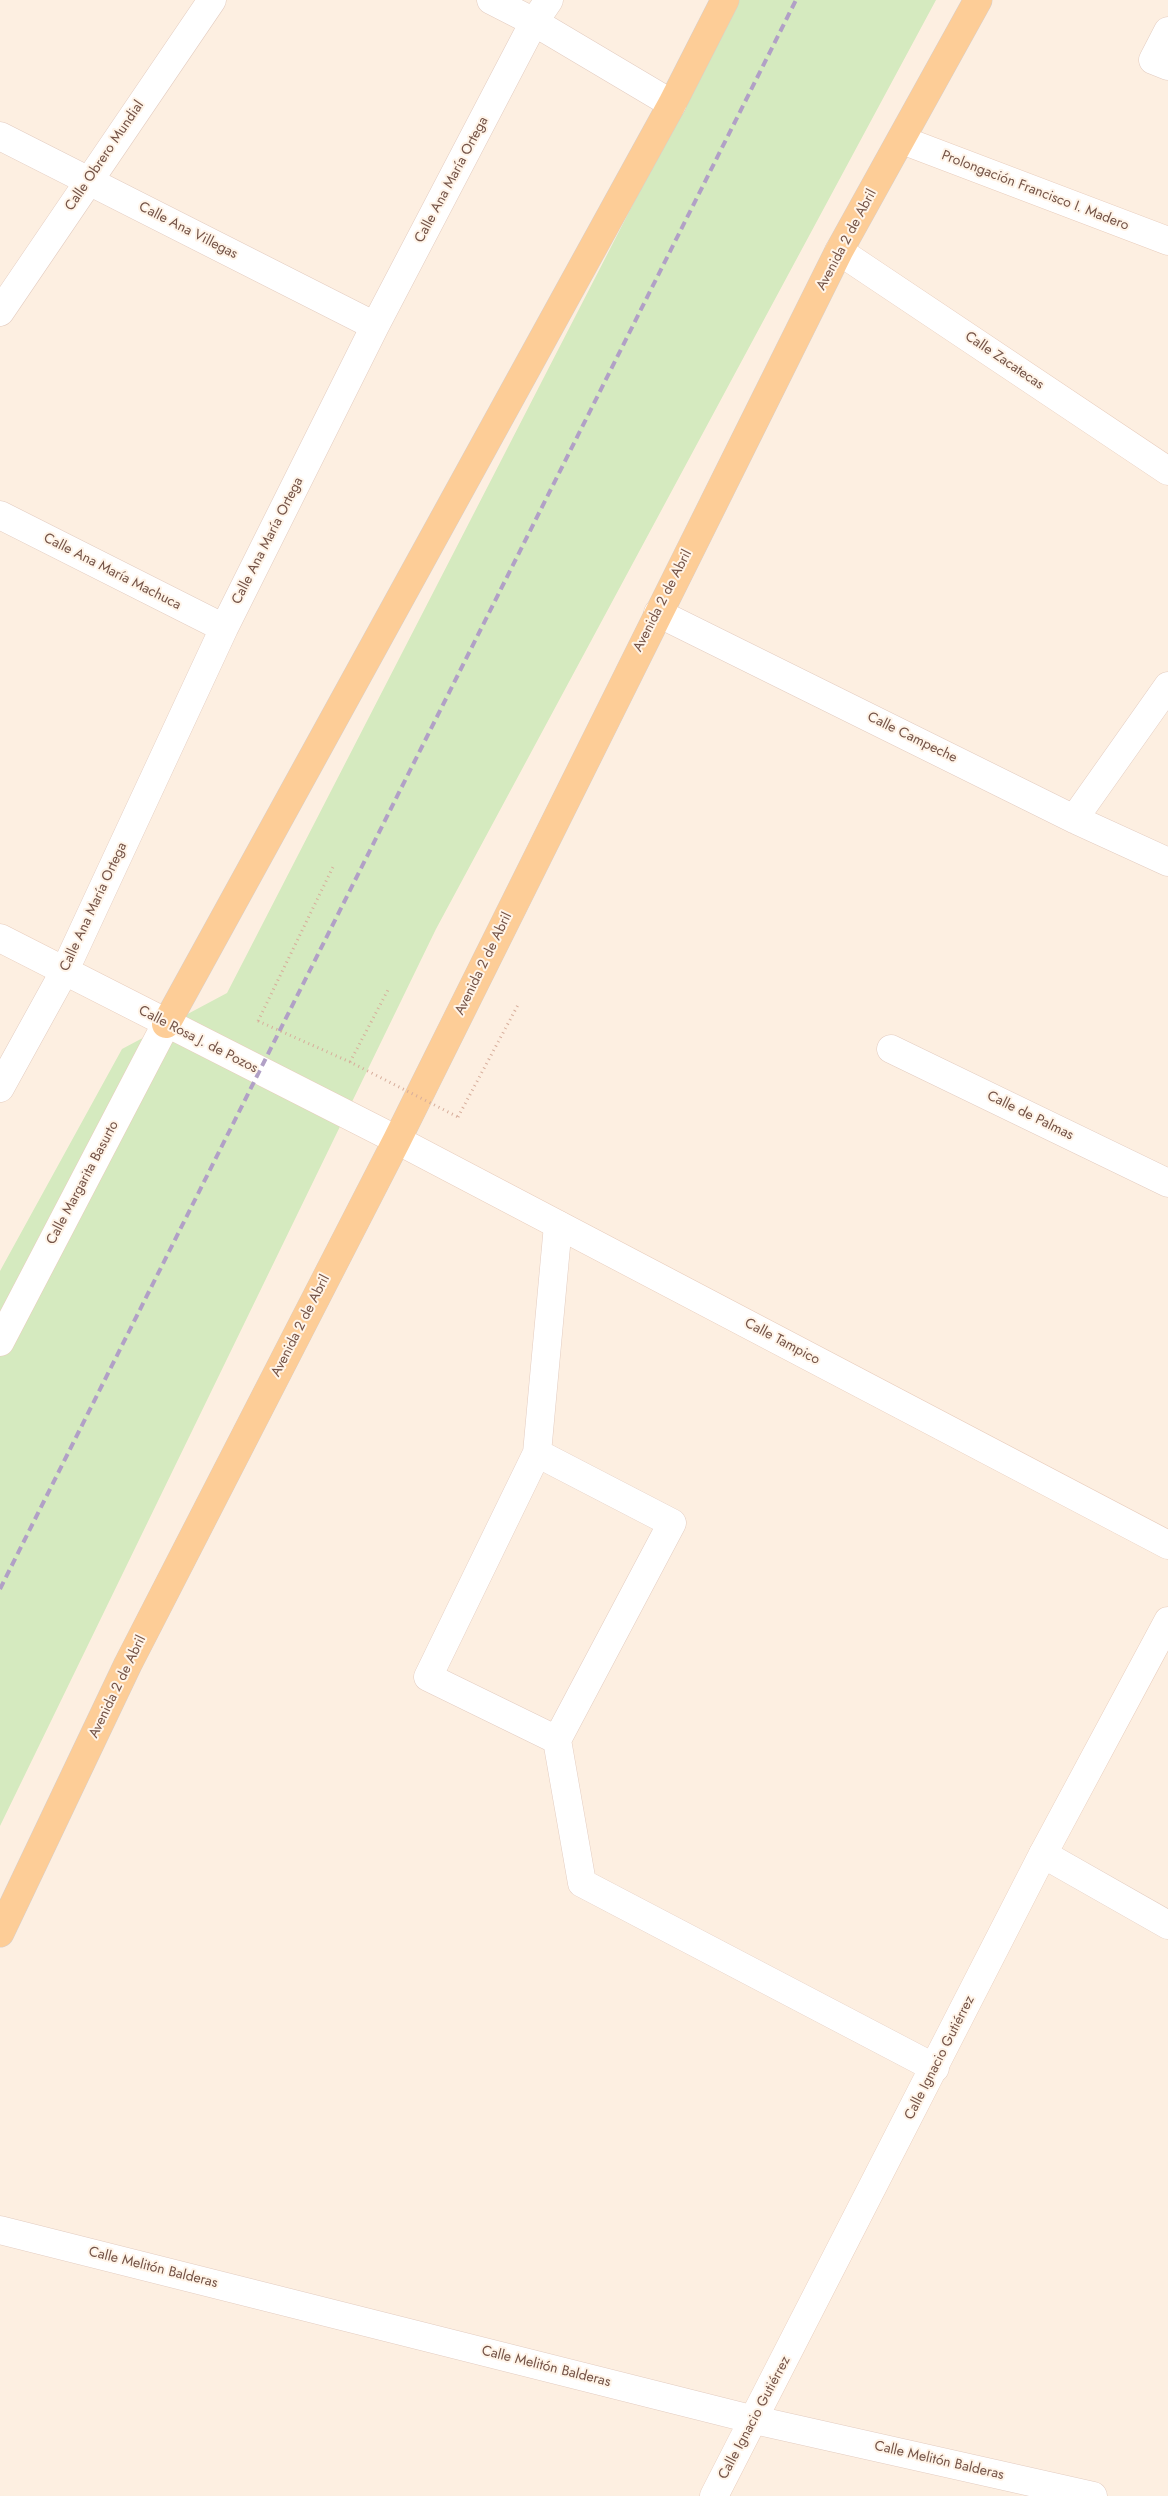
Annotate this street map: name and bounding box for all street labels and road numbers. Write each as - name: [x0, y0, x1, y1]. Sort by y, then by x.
- street label: Calle Obrero Mundial: [62, 98, 148, 214]
- street label: Calle Ana María Ortega: [412, 114, 492, 246]
- street label: Prolongación Francisco I. Madero: [939, 147, 1131, 235]
- street label: Avenida 2 de Abril: [813, 187, 881, 293]
- street label: Calle Ana Villegas: [136, 199, 240, 263]
- street label: Calle Zacatecas: [961, 328, 1047, 394]
- street label: Calle Ana María Ortega: [229, 475, 307, 607]
- street label: Calle Ana María Machuca: [40, 530, 184, 614]
- street label: Avenida 2 de Abril: [630, 547, 696, 655]
- street label: Calle Campeche: [864, 709, 960, 767]
- street label: Calle Ana María Ortega: [57, 840, 131, 974]
- street label: Avenida 2 de Abril: [452, 910, 516, 1018]
- street label: Calle Rosa J. de Pozos: [136, 1003, 260, 1077]
- street label: Calle de Palmas: [984, 1088, 1076, 1144]
- street label: Calle Margarita Basurto: [43, 1118, 123, 1248]
- street label: Avenida 2 de Abril: [268, 1272, 334, 1380]
- street label: Calle Tampico: [741, 1315, 823, 1369]
- street label: Avenida 2 de Abril: [86, 1633, 150, 1741]
- street label: Calle Ignacio Gutiérrez: [901, 1993, 979, 2123]
- street label: Calle Melitón Balderas: [87, 2244, 219, 2292]
- street label: Calle Melitón Balderas: [480, 2343, 612, 2391]
- street label: Calle Ignacio Gutiérrez: [715, 2354, 795, 2482]
- street label: Calle Melitón Balderas: [873, 2438, 1005, 2484]

